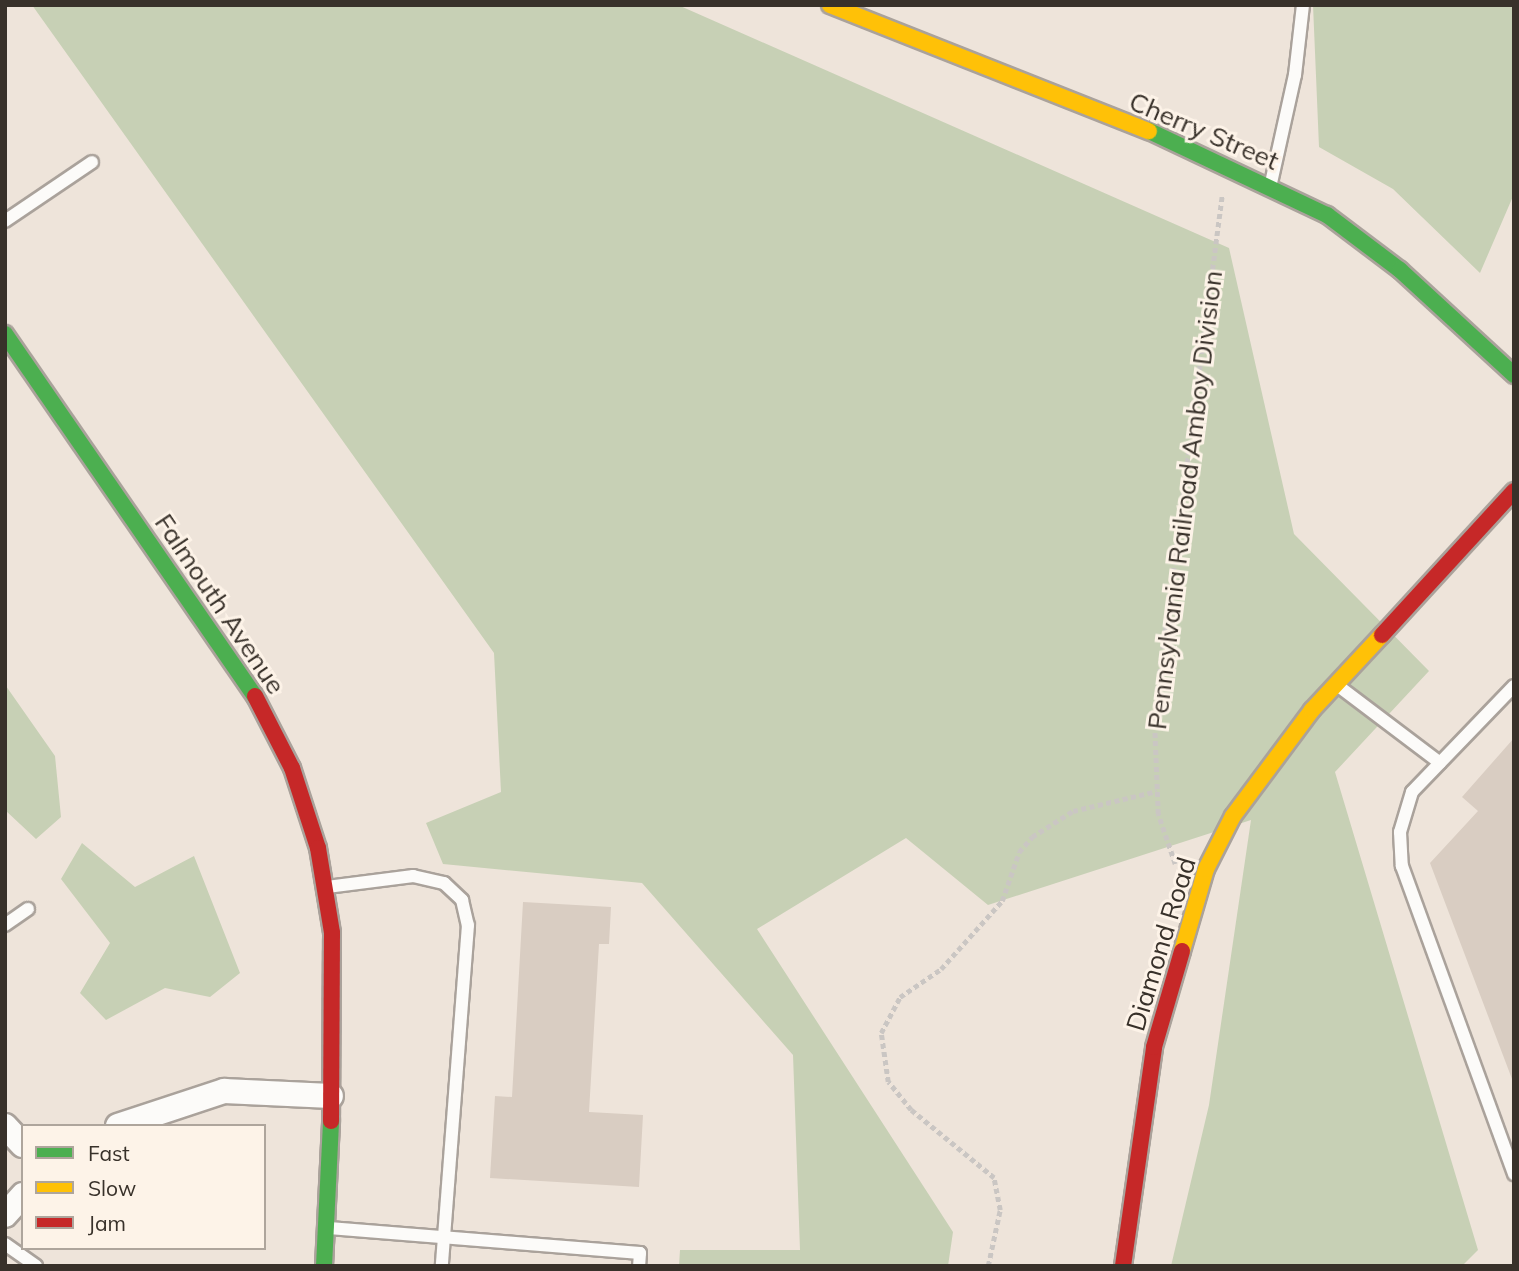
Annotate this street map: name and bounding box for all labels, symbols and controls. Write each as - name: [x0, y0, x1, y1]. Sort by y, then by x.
- street label: Cherry Street: [1125, 86, 1283, 176]
- street label: Pennsylvania Railroad Amboy Division: [1141, 269, 1229, 731]
- street label: Falmouth Avenue: [148, 508, 292, 700]
- street label: Diamond Road: [1120, 853, 1202, 1035]
- legend: [21, 1124, 266, 1250]
- text: Fast: [88, 1140, 130, 1166]
- text: Slow: [88, 1175, 136, 1201]
- text: Jam: [88, 1210, 126, 1236]

